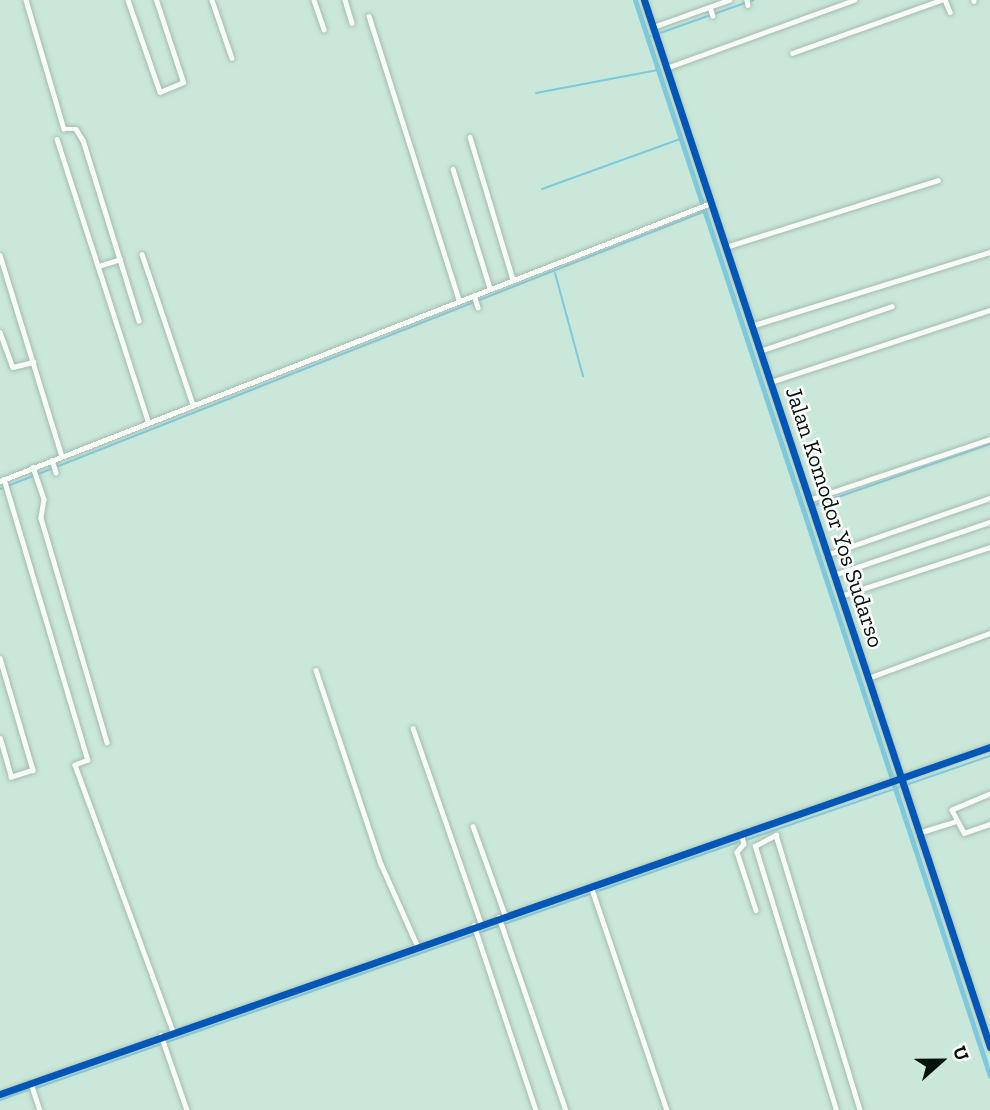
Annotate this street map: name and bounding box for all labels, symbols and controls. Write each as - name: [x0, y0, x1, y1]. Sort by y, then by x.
- street label: Jalan Komodor Yos Sudarso: [780, 383, 890, 651]
- north arrow: [906, 1026, 976, 1096]
- text: U: [948, 1043, 974, 1064]

